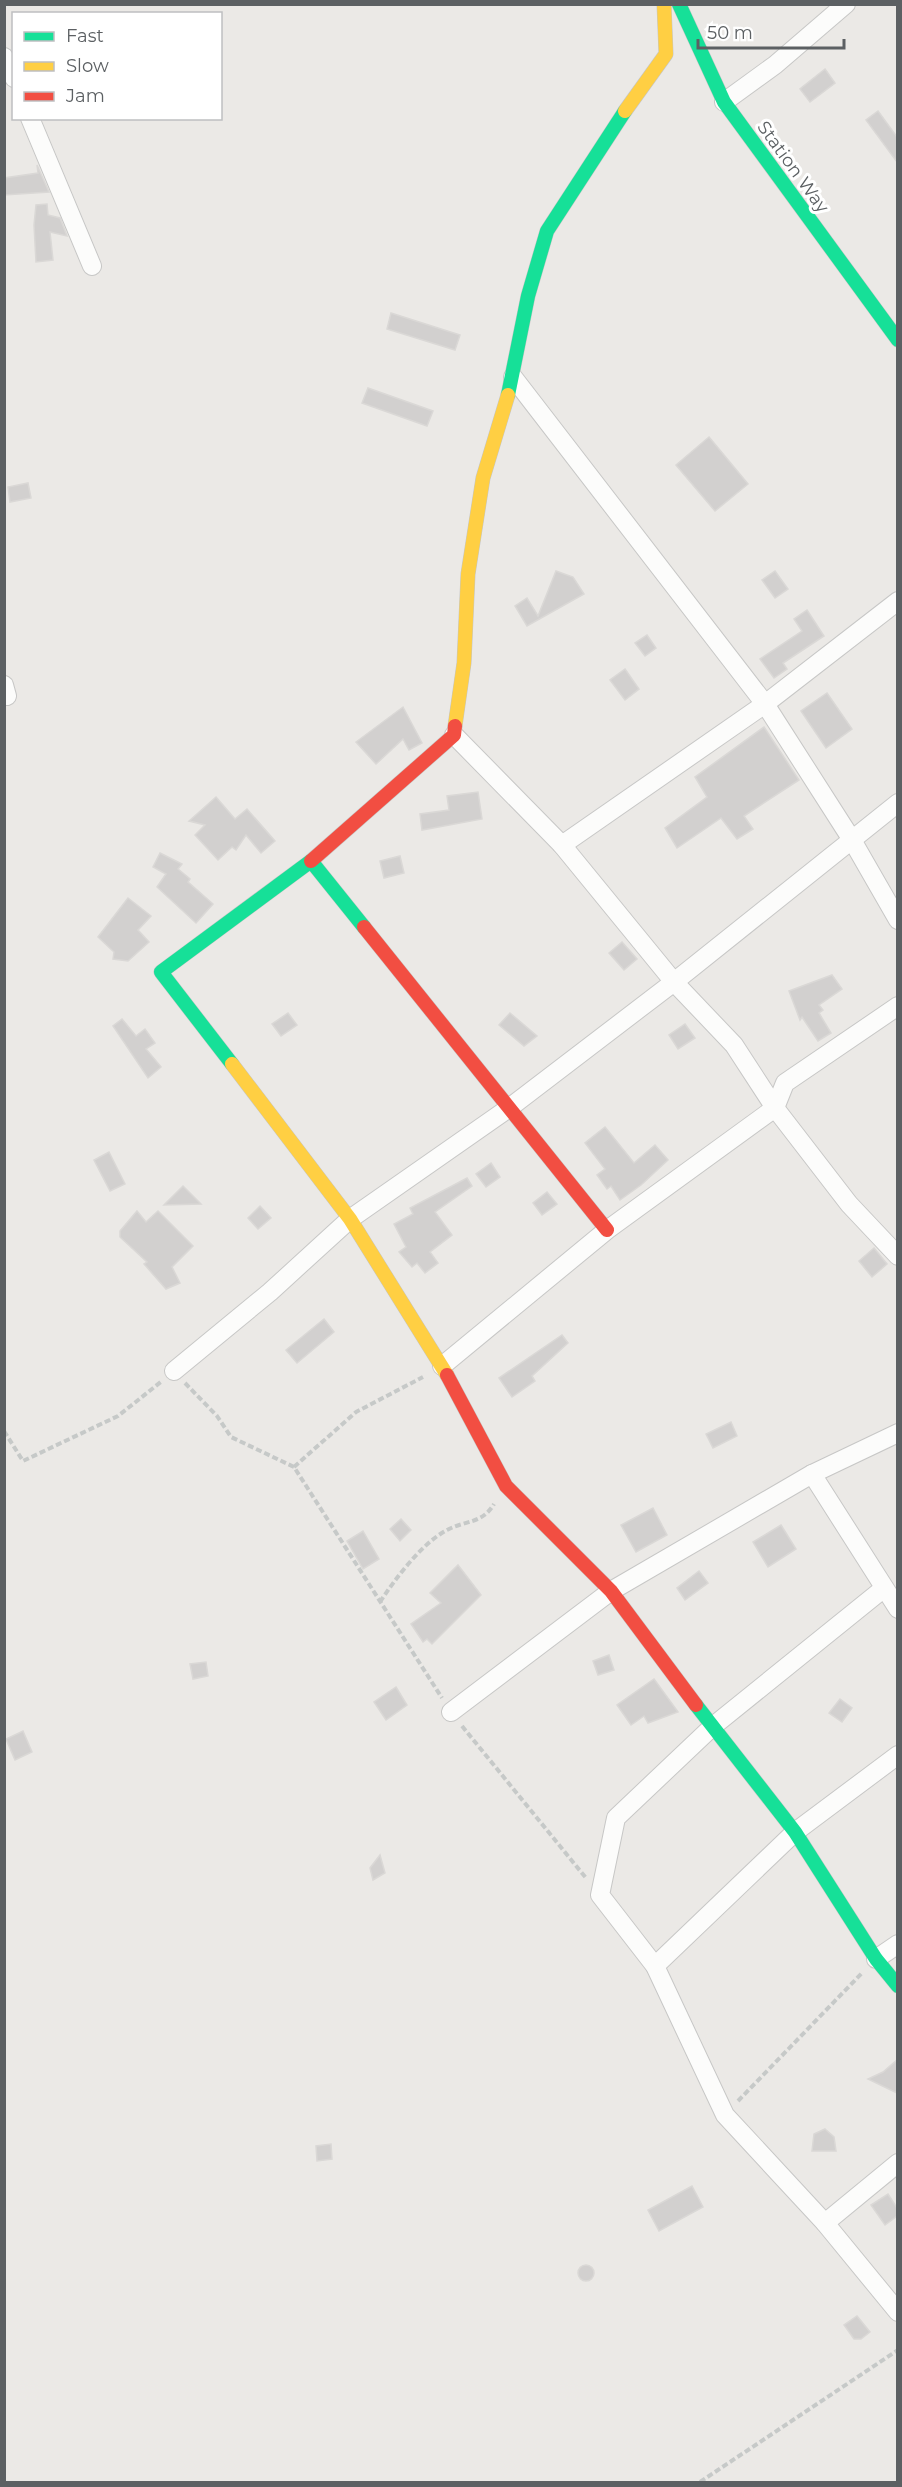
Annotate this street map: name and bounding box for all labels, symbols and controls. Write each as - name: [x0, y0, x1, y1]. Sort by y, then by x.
- legend: [12, 12, 222, 120]
- scale bar: [698, 12, 844, 50]
- text: 50 m: [707, 22, 753, 44]
- text: Fast: [66, 25, 104, 47]
- text: Slow: [66, 55, 109, 77]
- text: Jam: [65, 85, 105, 107]
- street label: Station Way: [752, 117, 834, 217]

